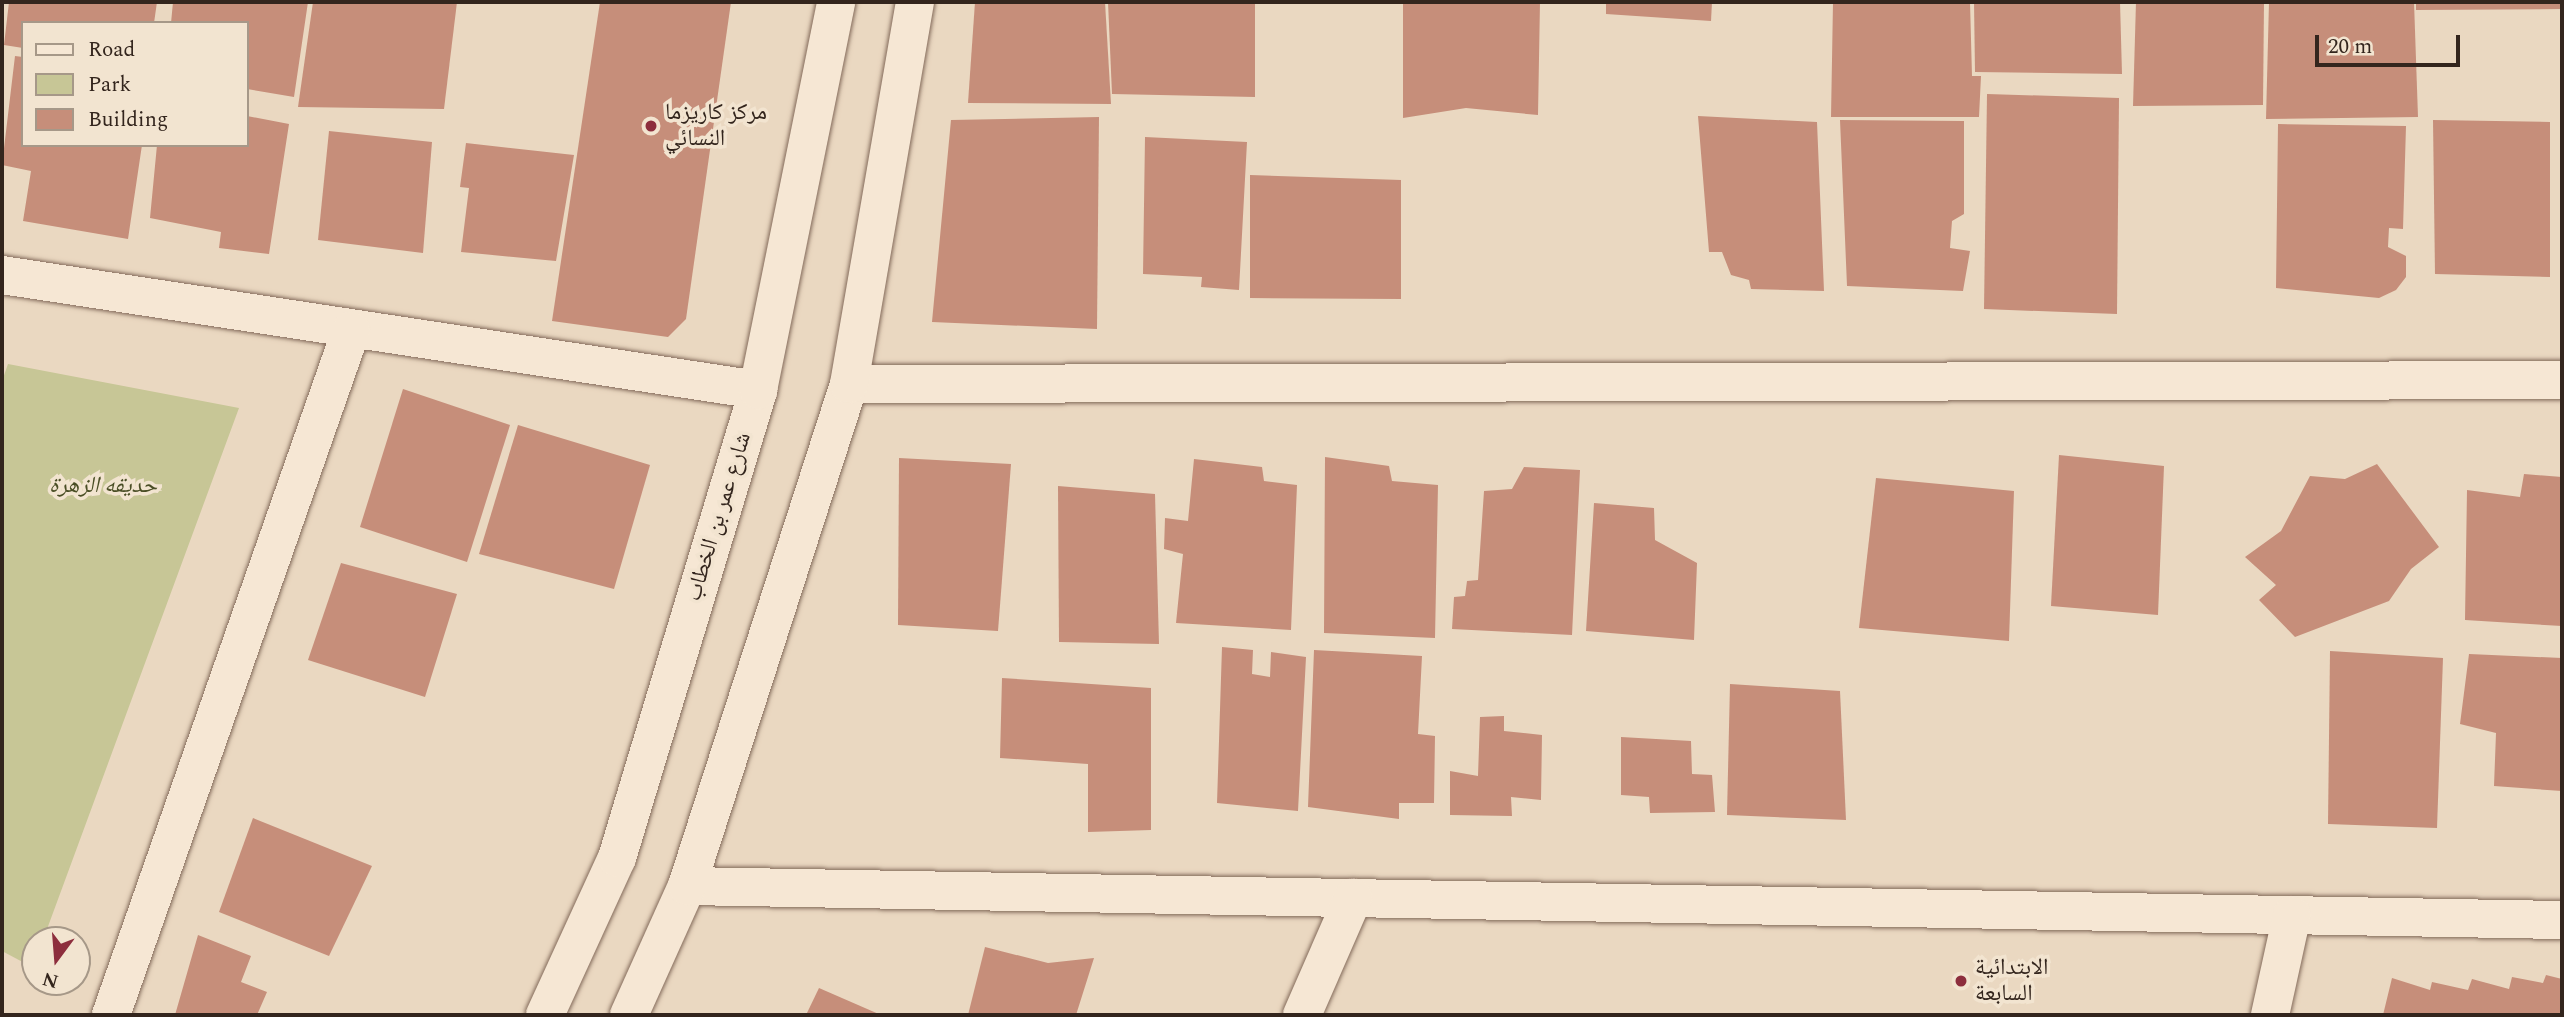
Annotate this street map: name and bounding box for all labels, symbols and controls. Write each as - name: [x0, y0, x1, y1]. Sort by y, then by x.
- legend: [21, 21, 248, 147]
- scale bar: [2319, 21, 2464, 65]
- text: 20 m: [2328, 31, 2372, 63]
- text: Road: [88, 34, 135, 66]
- text: Park: [88, 69, 131, 101]
- place label: مركز كاريزما النسائي: [665, 99, 767, 153]
- text: Building: [88, 104, 168, 136]
- marker: مركز كاريزما النسائي: [643, 118, 659, 134]
- street label: شارع عمر بن الخطاب: [680, 429, 758, 605]
- park label: حديقه الزهرة: [49, 472, 157, 500]
- north arrow: [21, 926, 91, 996]
- place label: الابتدائية السابعة: [1975, 954, 2048, 1008]
- text: N: [39, 964, 62, 996]
- marker: الابتدائية السابعة: [1953, 973, 1969, 989]

